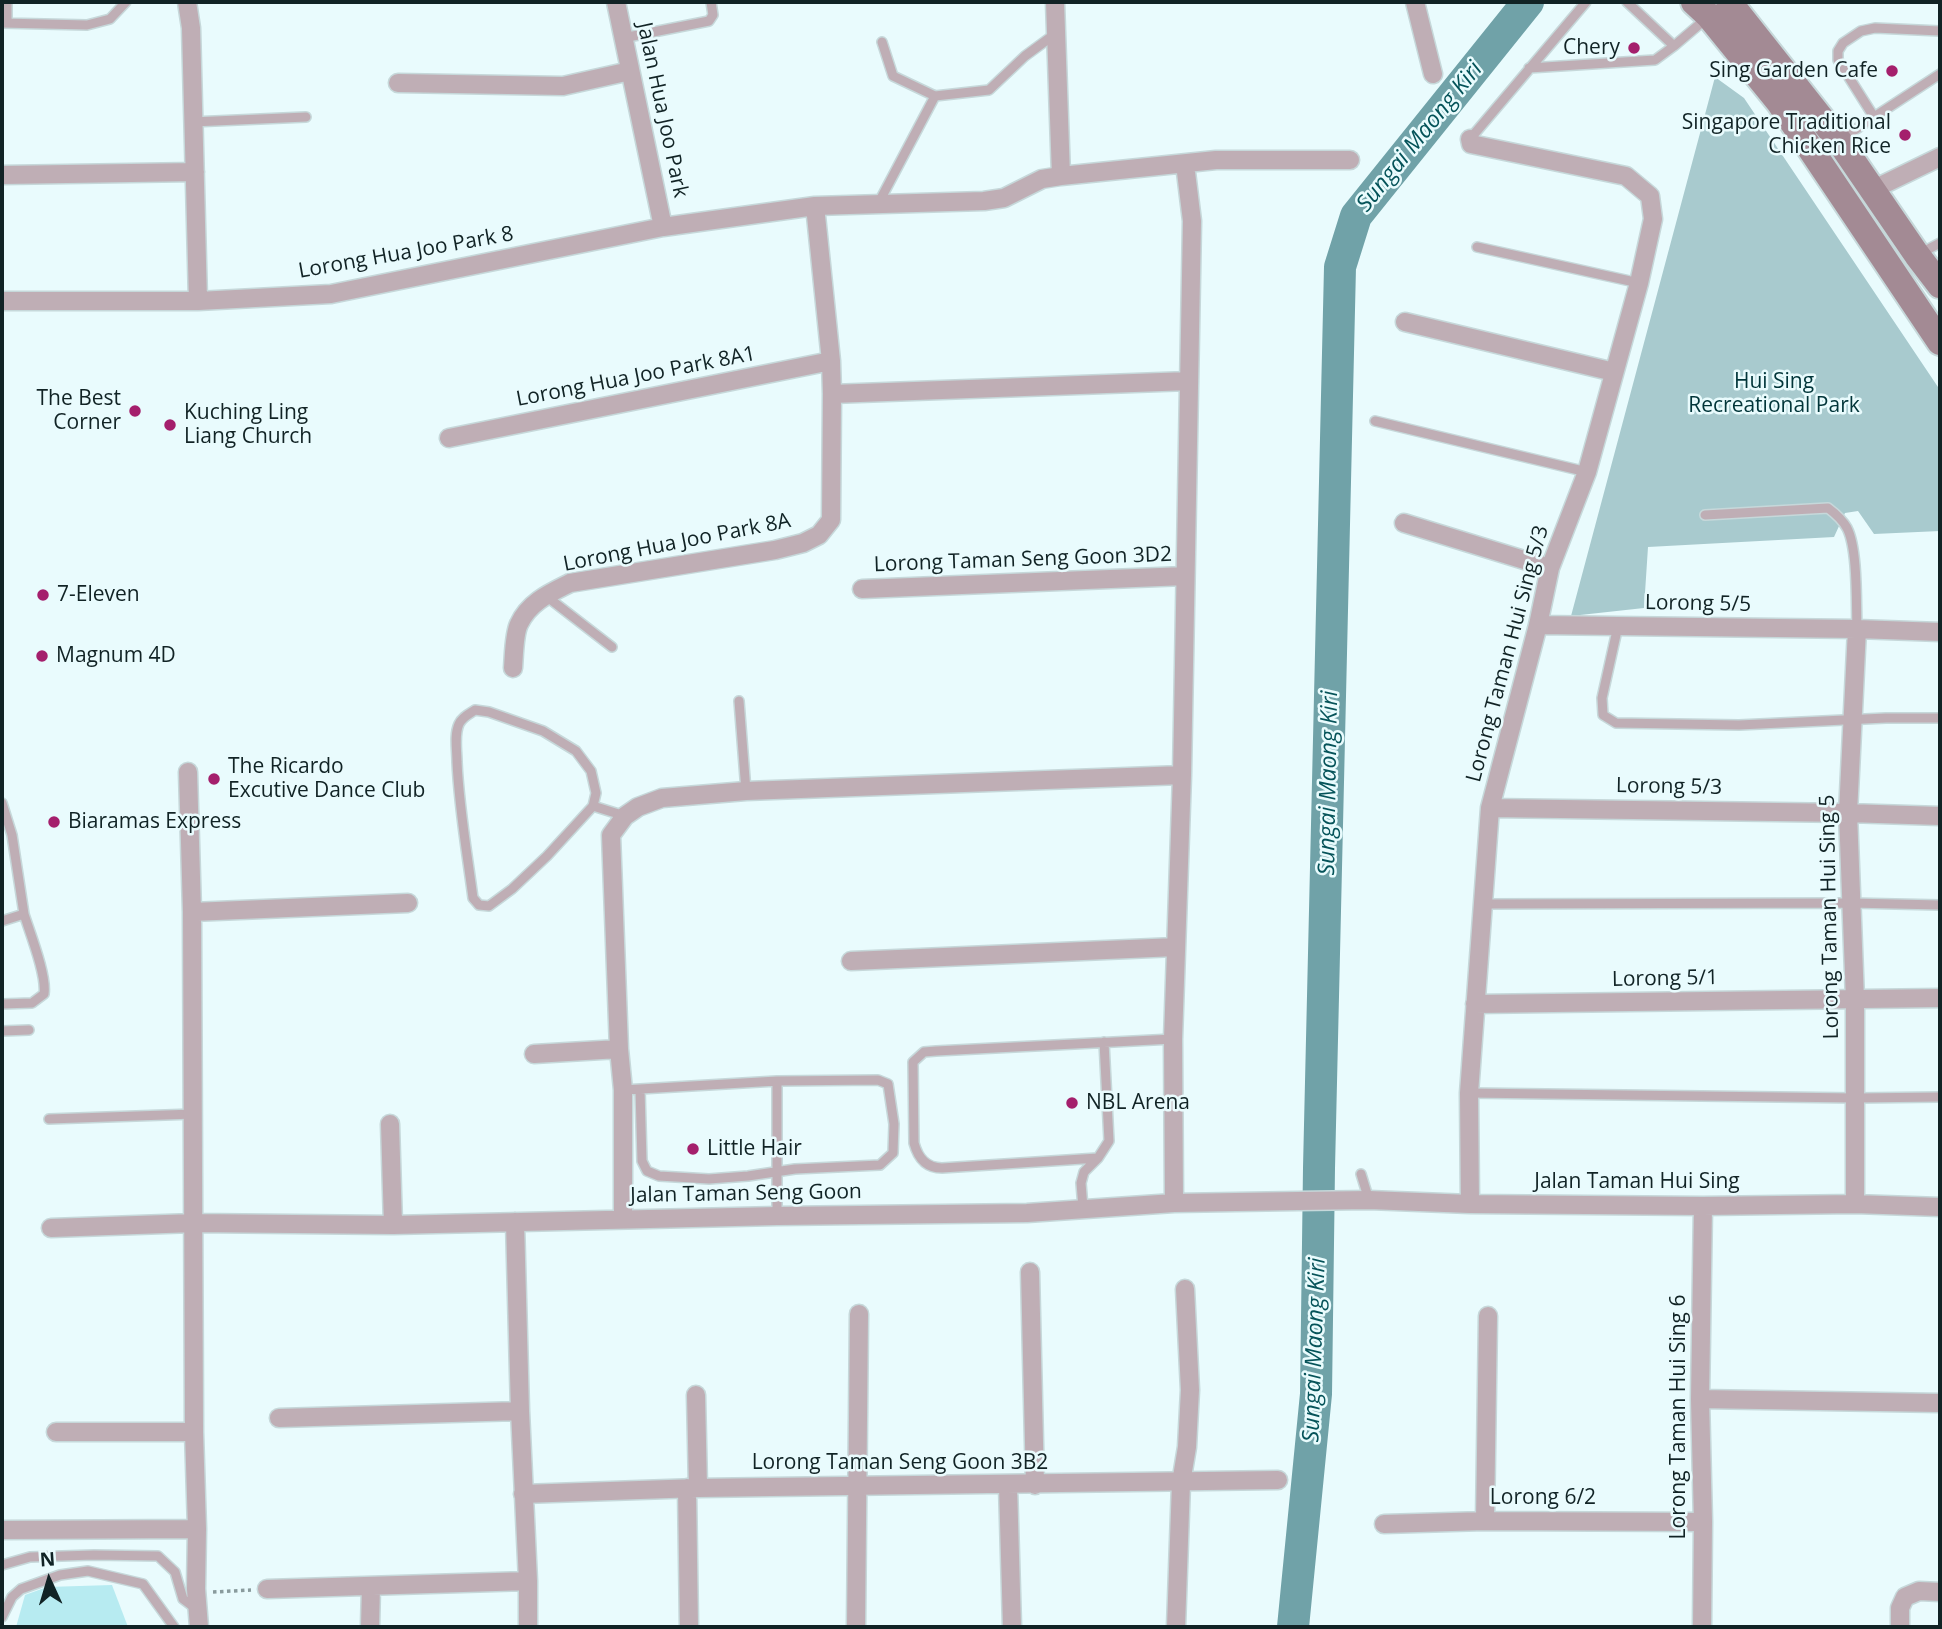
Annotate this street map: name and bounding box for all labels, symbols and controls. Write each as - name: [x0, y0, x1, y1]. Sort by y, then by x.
- street label: Jalan Hua Joo Park: [631, 20, 693, 200]
- place label: Chery: [1563, 35, 1620, 61]
- marker: Chery: [1626, 40, 1642, 56]
- water label: Sungai Maong Kiri: [1351, 57, 1489, 217]
- place label: Sing Garden Cafe: [1709, 58, 1878, 84]
- marker: Sing Garden Cafe: [1884, 63, 1900, 79]
- place label: Singapore Traditional Chicken Rice: [1682, 110, 1891, 160]
- marker: Singapore Traditional Chicken Rice: [1897, 127, 1913, 143]
- street label: Lorong Hua Joo Park 8: [297, 222, 515, 284]
- street label: Lorong Hua Joo Park 8A1: [514, 341, 758, 413]
- park label: Hui Sing Recreational Park: [1688, 369, 1860, 419]
- place label: The Best Corner: [36, 386, 121, 436]
- place label: Kuching Ling Liang Church: [184, 400, 312, 450]
- marker: The Best Corner: [127, 403, 143, 419]
- marker: Kuching Ling Liang Church: [162, 417, 178, 433]
- street label: Lorong Hua Joo Park 8A: [561, 509, 793, 577]
- street label: Lorong Taman Hui Sing 5/3: [1462, 523, 1554, 785]
- street label: Lorong Taman Seng Goon 3D2: [873, 542, 1173, 578]
- place label: 7-Eleven: [57, 582, 140, 608]
- marker: 7-Eleven: [35, 587, 51, 603]
- street label: Lorong 5/5: [1645, 590, 1751, 618]
- place label: Magnum 4D: [56, 643, 176, 669]
- marker: Magnum 4D: [34, 648, 50, 664]
- water label: Sungai Maong Kiri: [1314, 690, 1344, 876]
- place label: The Ricardo Excutive Dance Club: [228, 754, 425, 804]
- marker: The Ricardo Excutive Dance Club: [206, 771, 222, 787]
- street label: Lorong 5/3: [1616, 773, 1722, 801]
- street label: Lorong Taman Hui Sing 5: [1815, 794, 1845, 1040]
- place label: Biaramas Express: [68, 809, 241, 835]
- marker: Biaramas Express: [46, 814, 62, 830]
- street label: Lorong 5/1: [1612, 965, 1718, 993]
- place label: NBL Arena: [1086, 1090, 1190, 1116]
- marker: NBL Arena: [1064, 1095, 1080, 1111]
- place label: Little Hair: [707, 1136, 802, 1162]
- marker: Little Hair: [685, 1141, 701, 1157]
- street label: Jalan Taman Hui Sing: [1534, 1169, 1740, 1195]
- street label: Jalan Taman Seng Goon: [630, 1179, 862, 1209]
- water label: Sungai Maong Kiri: [1298, 1257, 1332, 1443]
- street label: Lorong Taman Hui Sing 6: [1666, 1295, 1692, 1539]
- street label: Lorong Taman Seng Goon 3B2: [752, 1450, 1048, 1476]
- street label: Lorong 6/2: [1490, 1485, 1596, 1511]
- north arrow: [14, 1545, 84, 1615]
- text: N: [39, 1546, 56, 1573]

